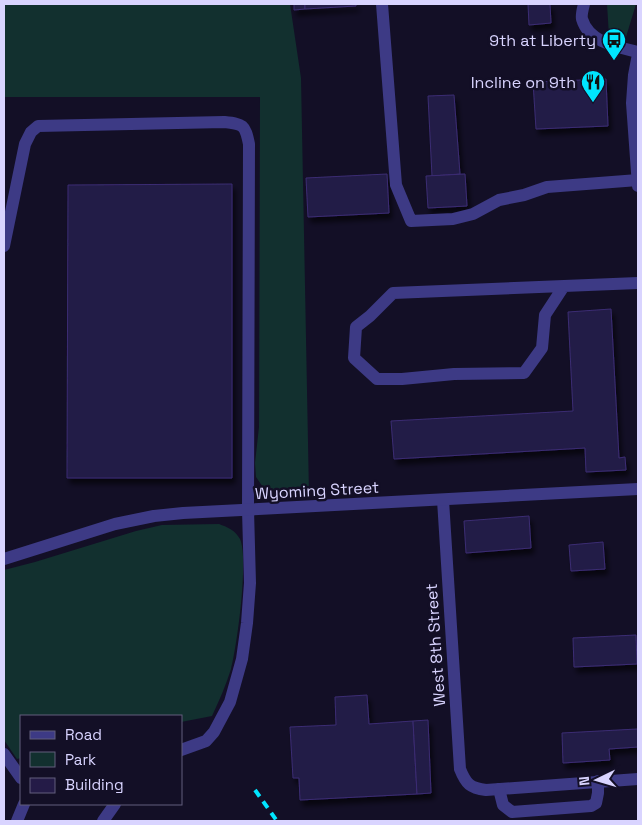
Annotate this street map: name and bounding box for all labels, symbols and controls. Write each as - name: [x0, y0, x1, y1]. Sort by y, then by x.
- bus stop icon: 9th at Liberty: [601, 27, 627, 61]
- place label: 9th at Liberty: [489, 30, 596, 51]
- restaurant icon: Incline on 9th: [580, 69, 606, 103]
- place label: Incline on 9th: [471, 72, 576, 93]
- street label: Wyoming Street: [254, 477, 380, 504]
- street label: West 8th Street: [421, 583, 450, 707]
- legend: [20, 715, 182, 805]
- text: Road: [65, 725, 102, 744]
- text: Park: [65, 750, 96, 769]
- north arrow: [572, 755, 622, 805]
- text: Building: [65, 775, 124, 794]
- text: N: [575, 776, 593, 787]

